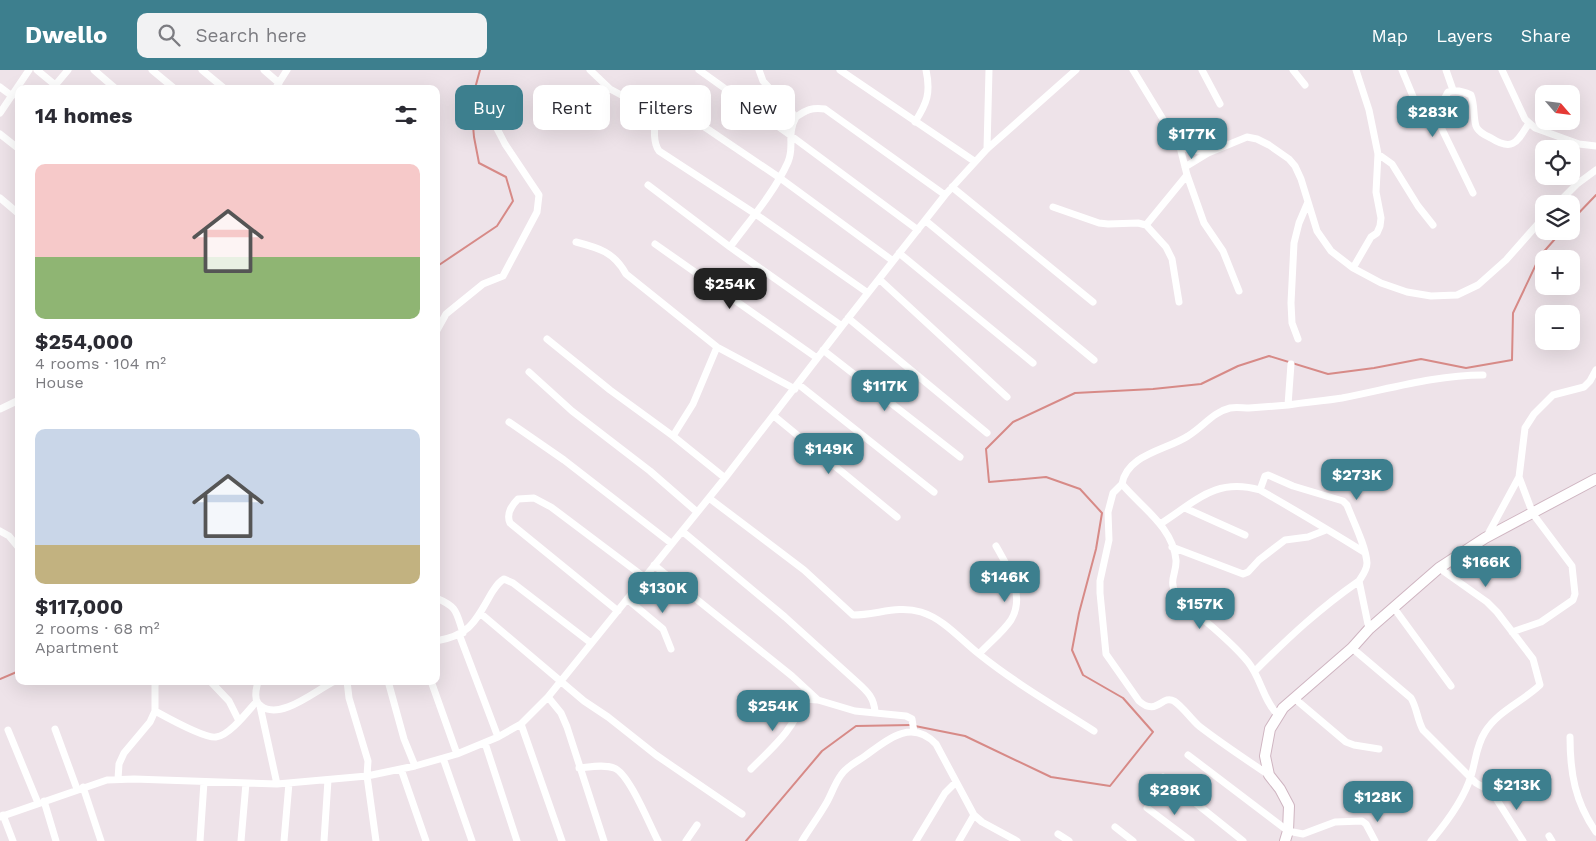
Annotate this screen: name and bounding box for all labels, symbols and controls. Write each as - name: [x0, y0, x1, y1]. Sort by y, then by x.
- search box: [137, 13, 487, 58]
- text: Dwello: [25, 21, 107, 49]
- icon: search: [155, 21, 183, 49]
- text: Search here: [195, 24, 307, 47]
- text: Map: [1371, 25, 1408, 46]
- text: Layers: [1436, 25, 1493, 46]
- text: Share: [1521, 25, 1571, 46]
- chip: Buy: [455, 85, 523, 130]
- chip: Rent: [533, 85, 610, 130]
- chip: Filters: [620, 85, 711, 130]
- chip: New: [721, 85, 795, 130]
- north arrow: [1535, 85, 1580, 130]
- map controls: [1535, 85, 1580, 350]
- pin: $283K: [1398, 96, 1468, 138]
- icon: filters: [392, 101, 420, 129]
- text: $283K: [1408, 102, 1458, 121]
- text: 14 homes: [35, 103, 132, 128]
- pin: $177K: [1157, 118, 1227, 160]
- text: $177K: [1168, 124, 1216, 143]
- button: locate: [1535, 140, 1580, 185]
- button: layers: [1535, 195, 1580, 240]
- icon: home: [183, 196, 273, 286]
- button: +: [1535, 250, 1580, 295]
- pin: $254K: [695, 268, 765, 310]
- text: $254K: [705, 274, 755, 293]
- button: −: [1535, 305, 1580, 350]
- text: $254,000: [35, 329, 133, 354]
- text: 4 rooms · 104 m²: [35, 354, 166, 373]
- pin: $117K: [850, 370, 920, 412]
- text: House: [35, 373, 84, 392]
- text: $117K: [863, 376, 907, 395]
- pin: $149K: [794, 432, 864, 475]
- text: $149K: [805, 439, 853, 458]
- pin: $273K: [1322, 458, 1392, 501]
- icon: home: [183, 461, 273, 551]
- text: $273K: [1332, 465, 1382, 484]
- pin: $166K: [1451, 546, 1521, 588]
- text: $166K: [1462, 552, 1510, 571]
- pin: $146K: [970, 560, 1040, 603]
- text: $146K: [981, 567, 1029, 586]
- pin: $130K: [628, 572, 698, 614]
- text: $130K: [639, 578, 687, 597]
- pin: $157K: [1165, 588, 1235, 630]
- text: $117,000: [35, 594, 123, 619]
- text: $157K: [1177, 594, 1223, 613]
- text: 2 rooms · 68 m²: [35, 619, 160, 638]
- text: Apartment: [35, 638, 118, 657]
- pin: $254K: [738, 690, 808, 732]
- text: $254K: [748, 696, 798, 715]
- pin: $213K: [1482, 768, 1552, 811]
- pin: $289K: [1140, 774, 1210, 816]
- text: $213K: [1493, 775, 1541, 794]
- text: $289K: [1150, 780, 1200, 799]
- pin: $128K: [1343, 780, 1413, 823]
- text: $128K: [1354, 787, 1402, 806]

